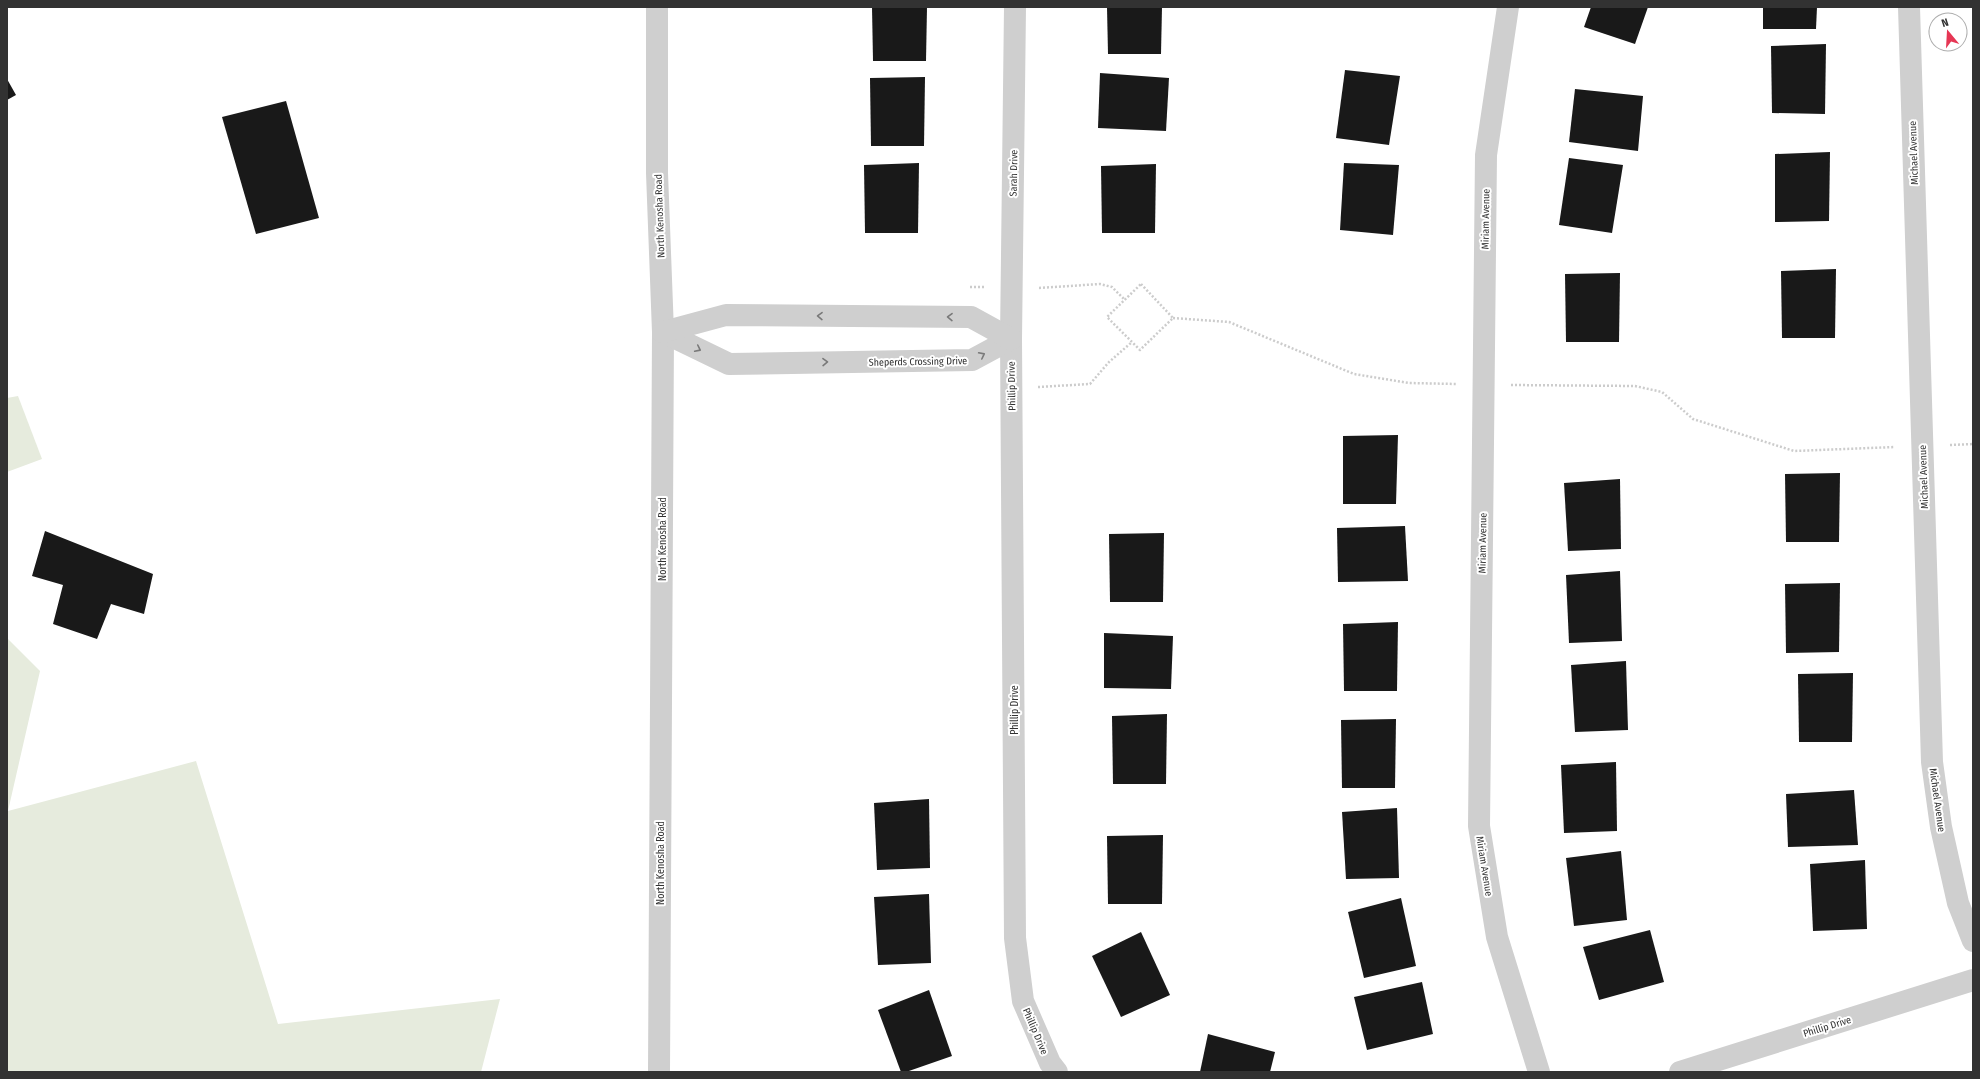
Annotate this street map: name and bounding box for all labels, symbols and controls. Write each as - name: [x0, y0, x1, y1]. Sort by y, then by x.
- north arrow: [1928, 12, 1968, 52]
- text: N: [1940, 16, 1950, 30]
- street label: Michael Avenue: [1907, 121, 1921, 185]
- street label: Sarah Drive: [1008, 149, 1020, 196]
- street label: North Kenosha Road: [653, 174, 667, 258]
- street label: Miriam Avenue: [1479, 189, 1493, 249]
- one-way arrow: [817, 312, 823, 320]
- one-way arrow: [947, 313, 953, 321]
- one-way arrow: [694, 344, 702, 352]
- one-way arrow: [977, 352, 985, 359]
- street label: Sheperds Crossing Drive: [869, 355, 967, 369]
- one-way arrow: [822, 358, 828, 366]
- street label: Phillip Drive: [1006, 361, 1018, 411]
- street label: Michael Avenue: [1917, 445, 1931, 509]
- street label: North Kenosha Road: [657, 497, 669, 581]
- street label: Miriam Avenue: [1476, 513, 1490, 573]
- street label: Phillip Drive: [1009, 685, 1021, 735]
- street label: Michael Avenue: [1927, 768, 1947, 833]
- street label: North Kenosha Road: [655, 821, 667, 905]
- street label: Miriam Avenue: [1473, 835, 1495, 897]
- street label: Phillip Drive: [1020, 1006, 1050, 1057]
- street label: Phillip Drive: [1802, 1014, 1853, 1040]

